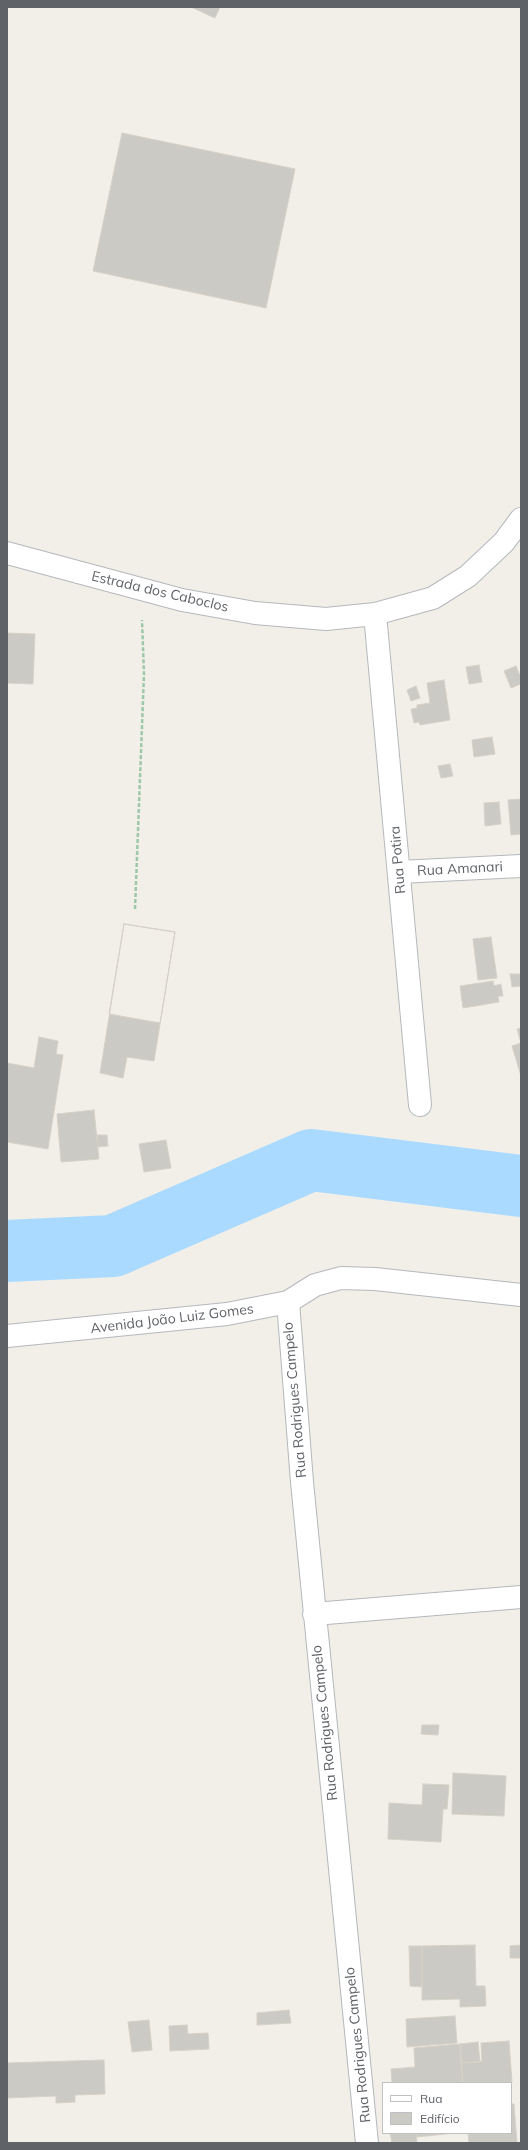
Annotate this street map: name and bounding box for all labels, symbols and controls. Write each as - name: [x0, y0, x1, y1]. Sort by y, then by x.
- street label: Estrada dos Caboclos: [90, 568, 230, 616]
- street label: Rua Potira: [387, 825, 409, 895]
- street label: Rua Amanari: [417, 858, 503, 880]
- street label: Avenida João Luiz Gomes: [89, 1301, 255, 1337]
- street label: Rua Rodrigues Campelo: [280, 1321, 310, 1479]
- street label: Rua Rodrigues Campelo: [308, 1644, 342, 1802]
- street label: Rua Rodrigues Campelo: [341, 1966, 375, 2124]
- legend: [382, 2082, 512, 2134]
- text: Rua: [420, 2091, 442, 2106]
- text: Edifício: [420, 2111, 460, 2126]

